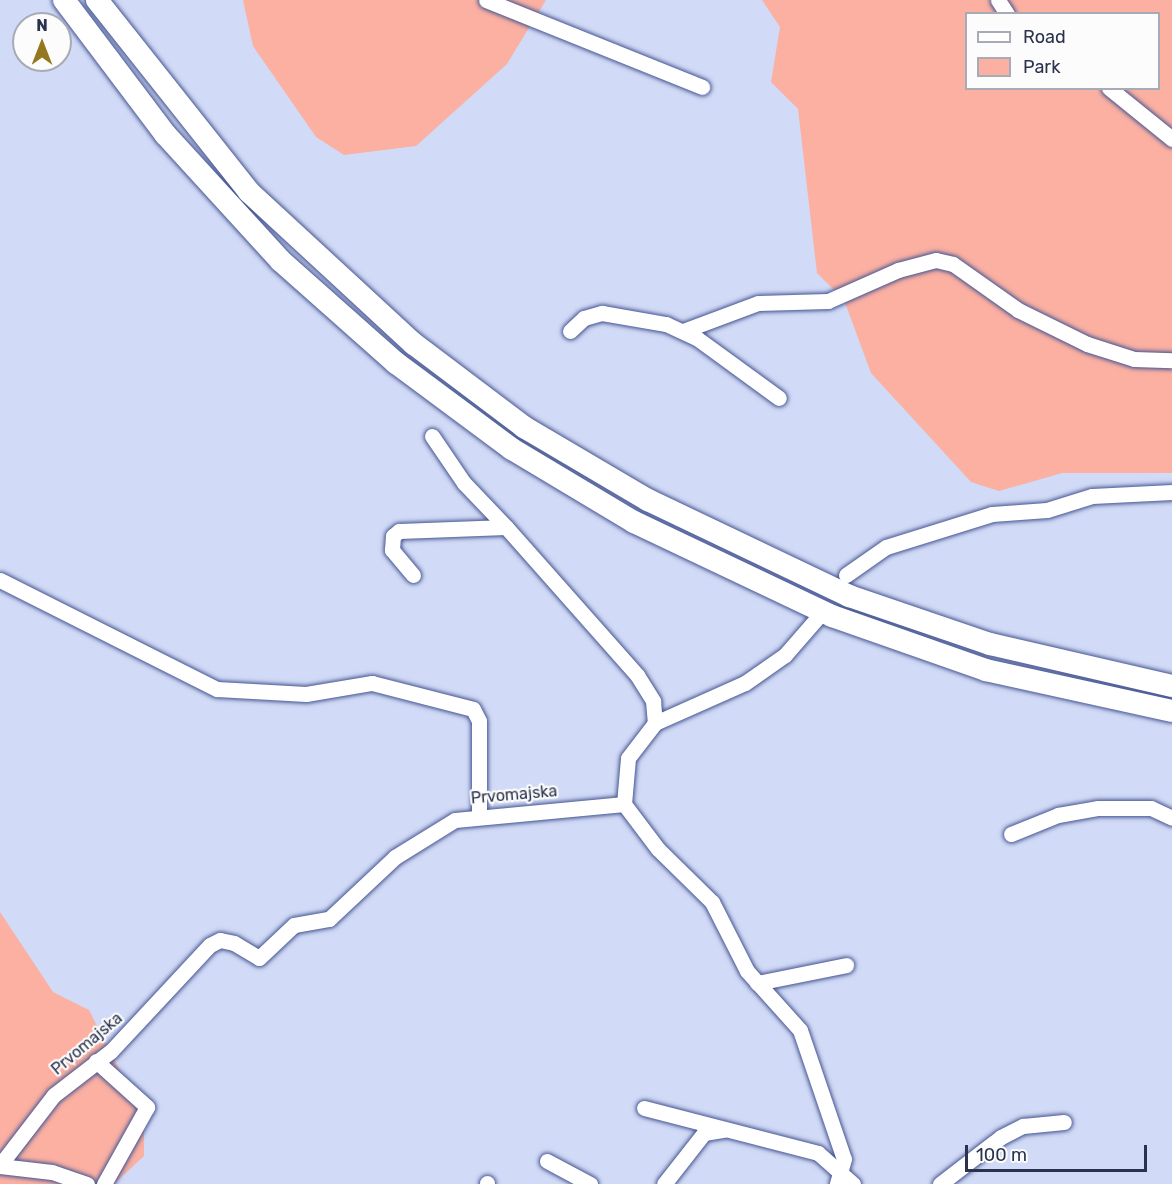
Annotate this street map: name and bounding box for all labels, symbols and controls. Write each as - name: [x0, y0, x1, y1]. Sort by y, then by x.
- north arrow: [12, 12, 72, 72]
- legend: [965, 12, 1160, 90]
- text: N: [36, 16, 48, 35]
- text: Road: [1023, 26, 1066, 48]
- text: Park: [1023, 56, 1060, 78]
- street label: Prvomajska: [470, 782, 558, 808]
- street label: Prvomajska: [48, 1009, 126, 1079]
- scale bar: [968, 1133, 1150, 1171]
- text: 100 m: [976, 1144, 1027, 1166]

